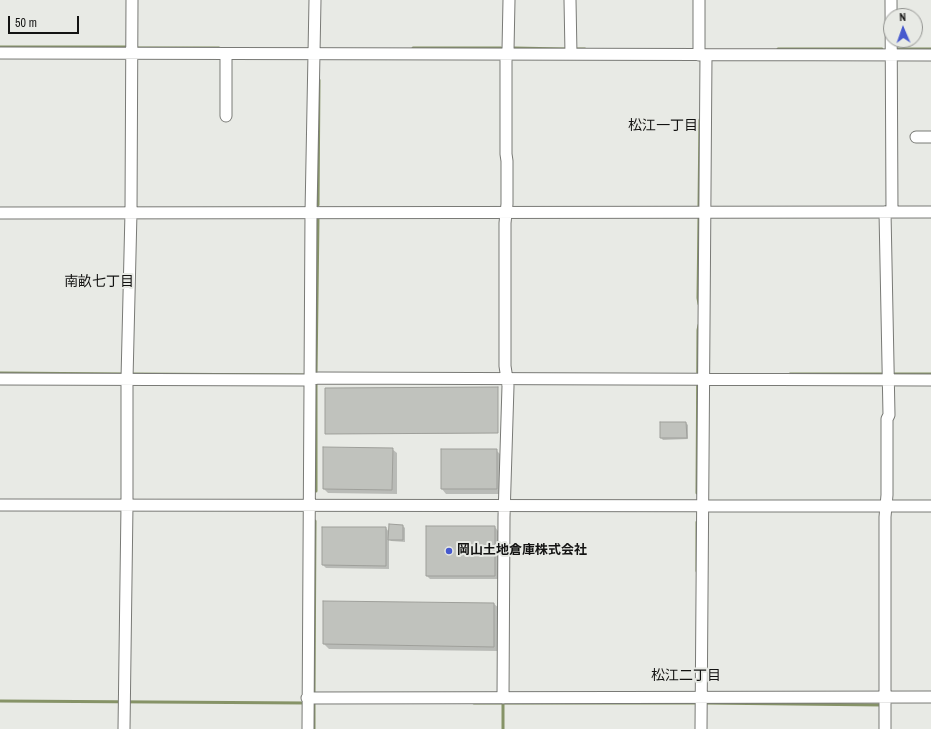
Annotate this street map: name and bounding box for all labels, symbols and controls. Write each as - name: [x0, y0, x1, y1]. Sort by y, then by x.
- scale bar: [10, 8, 81, 34]
- north arrow: [883, 8, 923, 48]
- text: N: [899, 10, 906, 24]
- text: 50 m: [15, 15, 37, 31]
- district label: 松江一丁目: [628, 118, 698, 134]
- district label: 南畝七丁目: [64, 274, 134, 290]
- place label: 岡山土地倉庫株式会社: [457, 543, 587, 559]
- marker: 岡山土地倉庫株式会社: [444, 546, 454, 556]
- district label: 松江二丁目: [651, 668, 721, 684]

